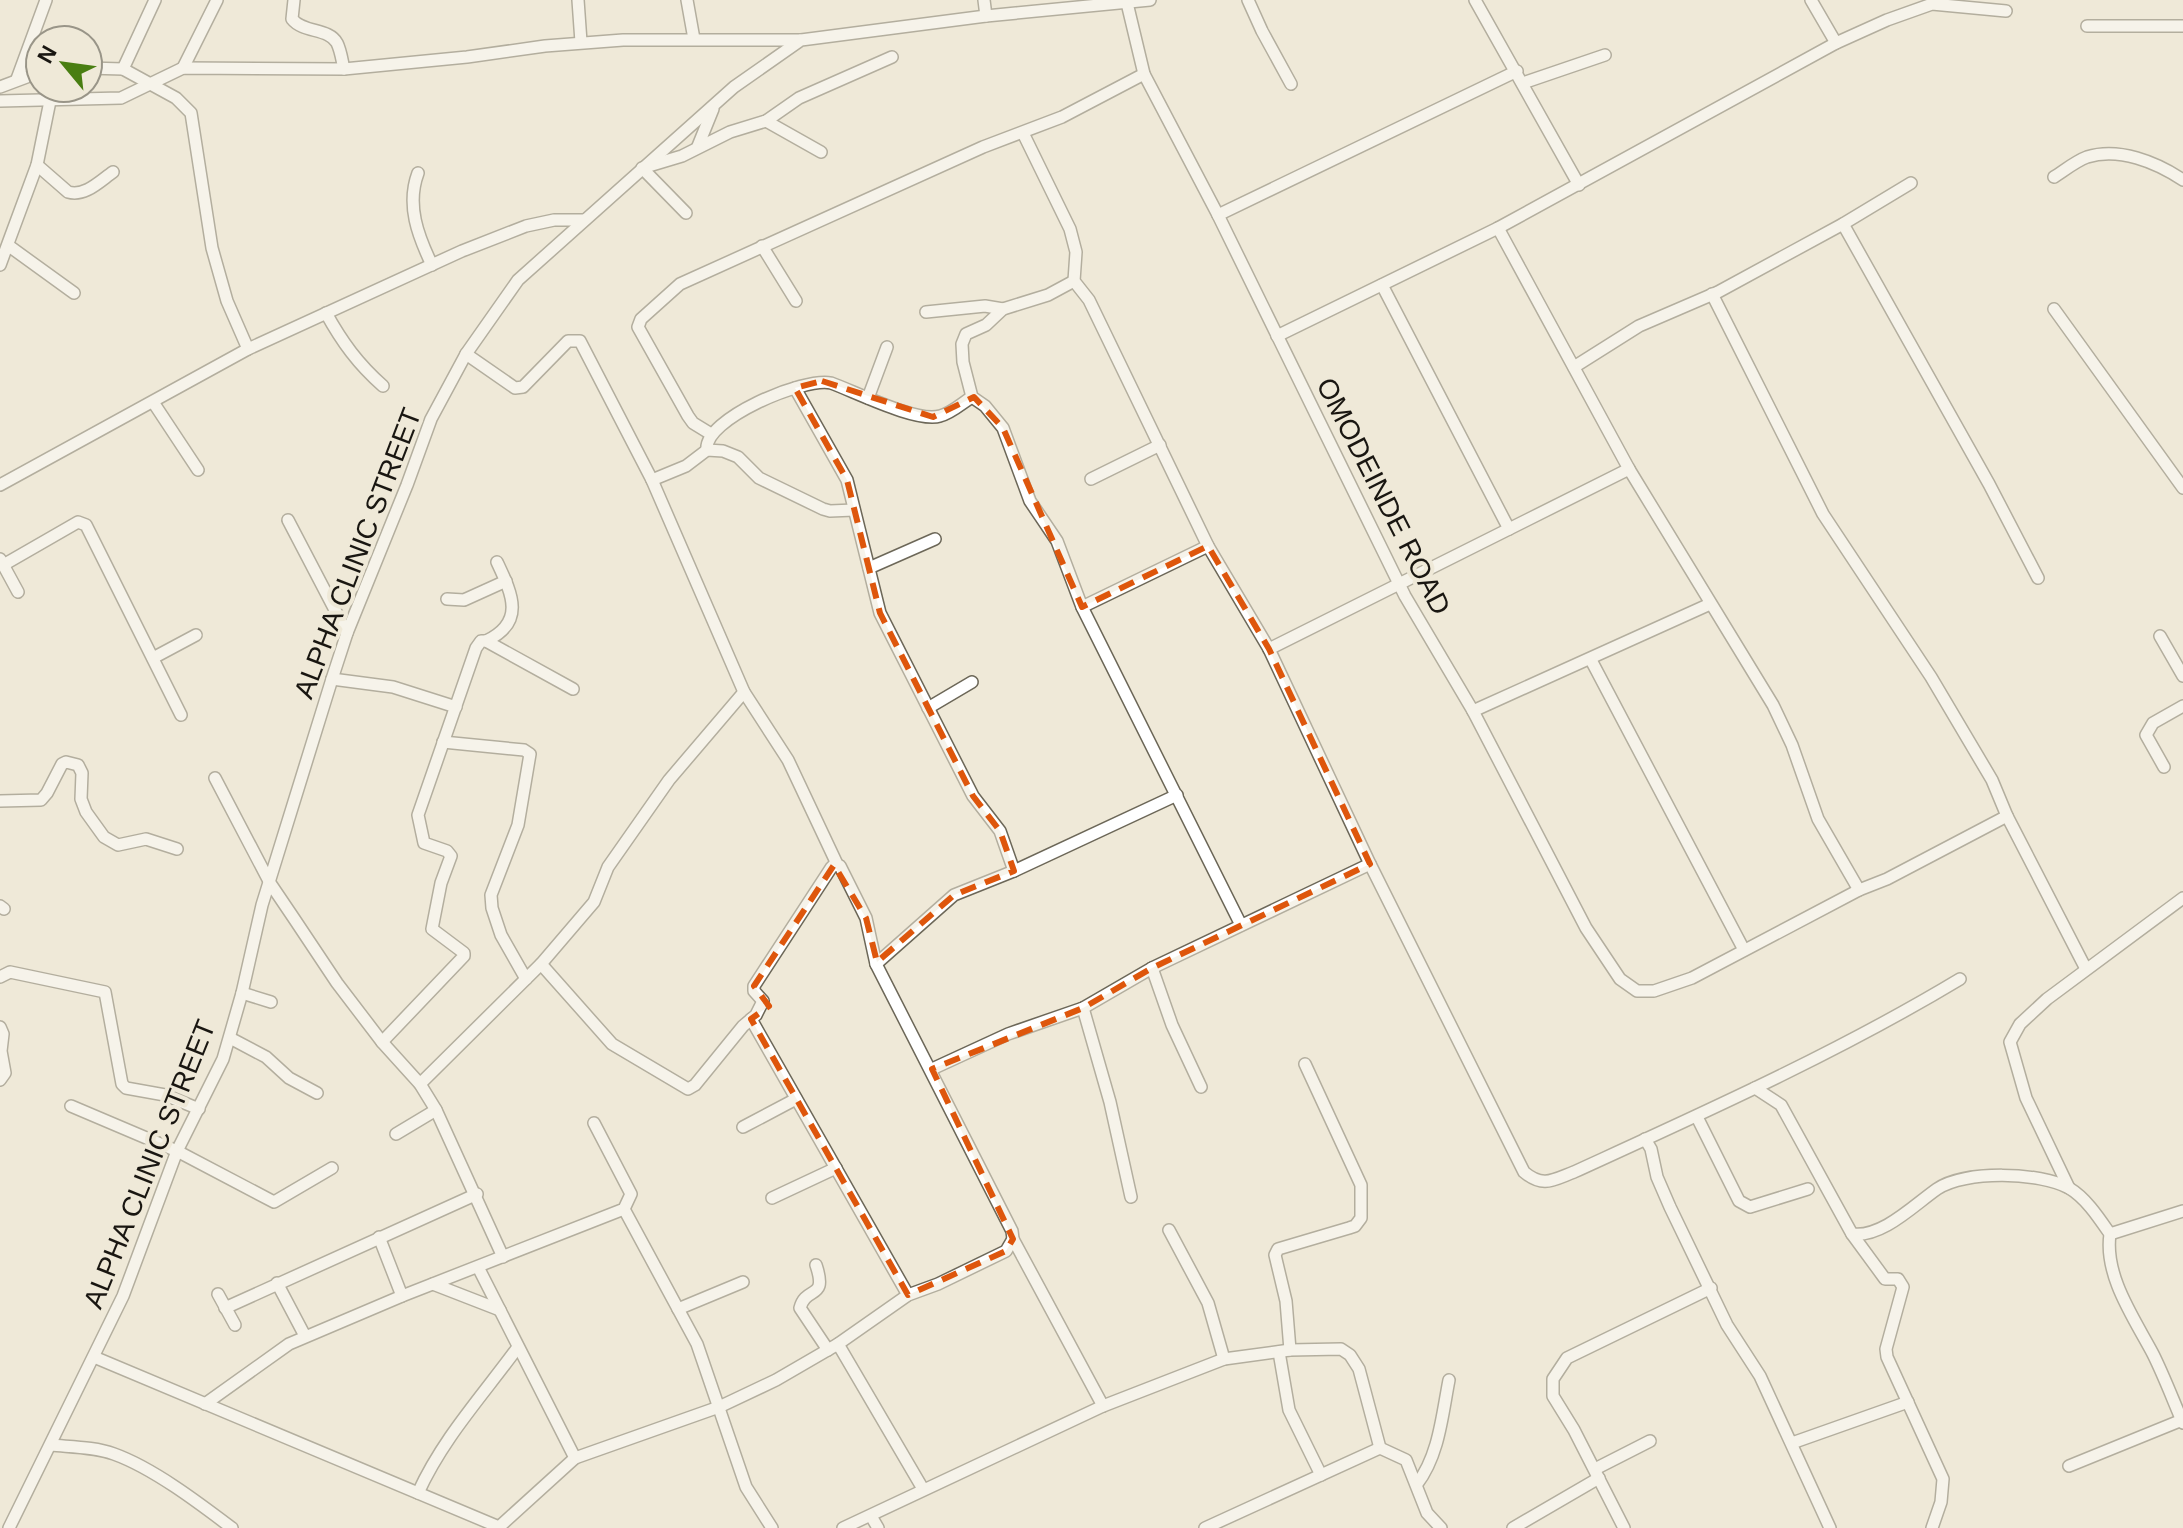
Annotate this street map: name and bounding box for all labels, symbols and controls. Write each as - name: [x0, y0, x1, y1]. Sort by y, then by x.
- north arrow: [24, 24, 104, 104]
- text: N: [32, 42, 62, 68]
- street label: OMODEINDE ROAD: [1310, 373, 1457, 620]
- street label: ALPHA CLINIC STREET: [288, 404, 427, 703]
- street label: ALPHA CLINIC STREET: [77, 1016, 222, 1313]

